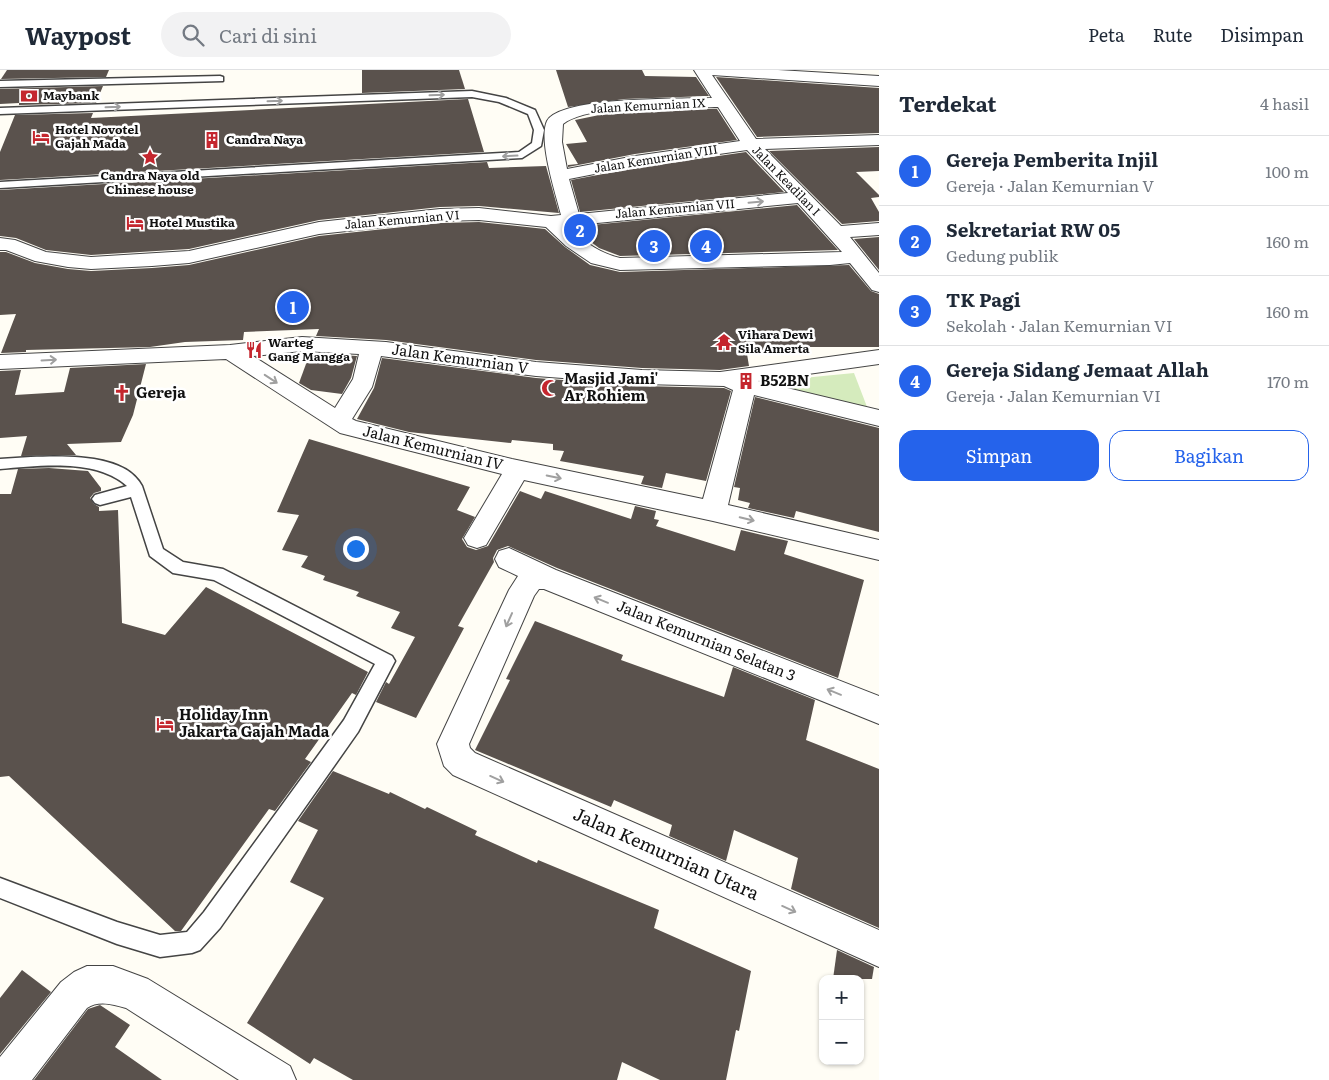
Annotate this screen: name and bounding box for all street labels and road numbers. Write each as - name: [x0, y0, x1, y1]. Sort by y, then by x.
- street label: Jalan Kemurnian IX: [590, 93, 706, 117]
- street label: Jalan Kemurnian VIII: [593, 139, 719, 177]
- street label: Jalan Keadilan I: [748, 141, 825, 220]
- street label: Jalan Kemurnian VII: [614, 194, 736, 222]
- street label: Jalan Kemurnian VI: [344, 205, 460, 233]
- street label: Jalan Kemurnian V: [390, 337, 530, 379]
- street label: Jalan Kemurnian IV: [361, 418, 506, 475]
- street label: Jalan Kemurnian Selatan 3: [614, 593, 799, 686]
- street label: Jalan Kemurnian Utara: [569, 799, 764, 906]

